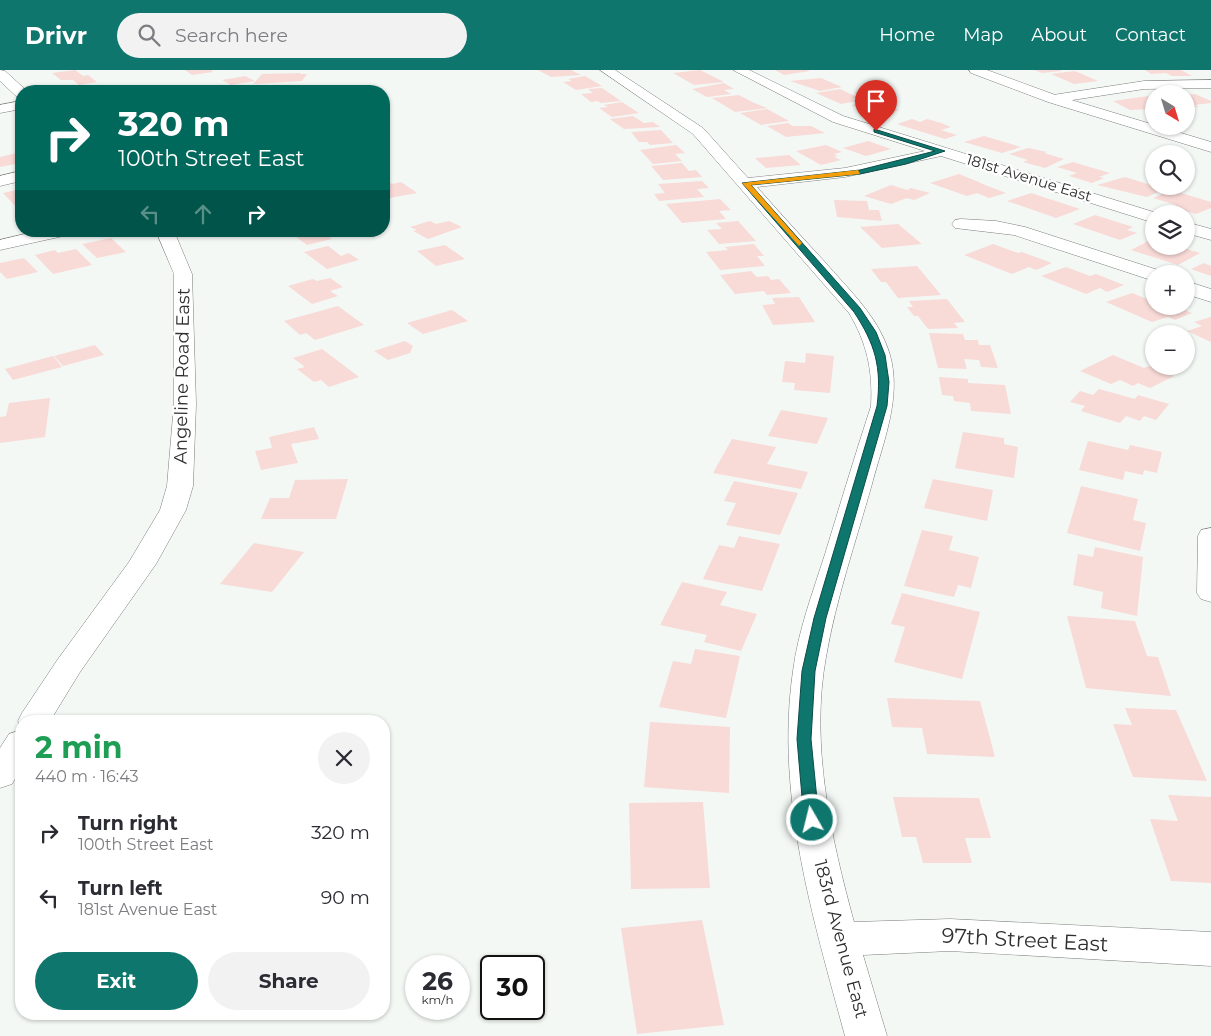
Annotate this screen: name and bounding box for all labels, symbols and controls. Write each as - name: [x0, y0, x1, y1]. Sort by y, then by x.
- search box: [117, 13, 467, 58]
- text: Drivr: [25, 21, 87, 50]
- icon: search: [135, 21, 163, 49]
- text: Search here: [175, 24, 288, 47]
- text: Home: [879, 24, 935, 46]
- text: Map: [963, 24, 1003, 46]
- text: About: [1031, 24, 1087, 46]
- text: Contact: [1115, 24, 1186, 46]
- pin: [855, 80, 897, 131]
- north arrow: [1145, 85, 1195, 135]
- map controls: [1145, 85, 1195, 375]
- icon: arrive: [862, 87, 890, 115]
- text: 320 m: [118, 102, 230, 145]
- icon: right: [35, 105, 100, 170]
- text: 100th Street East: [118, 145, 304, 172]
- button: search: [1145, 145, 1195, 195]
- street label: 181st Avenue East: [964, 149, 1094, 206]
- icon: left: [136, 200, 164, 228]
- icon: ahead: [189, 200, 217, 228]
- icon: right: [242, 200, 270, 228]
- button: layers: [1145, 205, 1195, 255]
- button: +: [1145, 265, 1195, 315]
- street label: Angeline Road East: [169, 288, 195, 464]
- button: −: [1145, 325, 1195, 375]
- text: 2 min: [35, 729, 122, 766]
- button: close: [318, 732, 370, 784]
- text: 440 m · 16:43: [35, 767, 139, 786]
- position arrow: [785, 793, 837, 845]
- text: Turn right: [78, 812, 178, 835]
- icon: right: [35, 819, 63, 847]
- text: 320 m: [311, 821, 370, 844]
- text: 100th Street East: [78, 835, 214, 854]
- street label: 183rd Avenue East: [809, 857, 873, 1021]
- text: Turn left: [78, 877, 163, 900]
- icon: left: [35, 884, 63, 912]
- text: 90 m: [321, 886, 370, 909]
- text: 181st Avenue East: [78, 900, 217, 919]
- street label: 97th Street East: [941, 923, 1109, 956]
- button: Exit: [35, 952, 198, 1010]
- button: Share: [208, 952, 370, 1010]
- speed limit sign: 30: [480, 955, 545, 1020]
- text: 26: [422, 966, 453, 996]
- text: km/h: [421, 992, 454, 1007]

